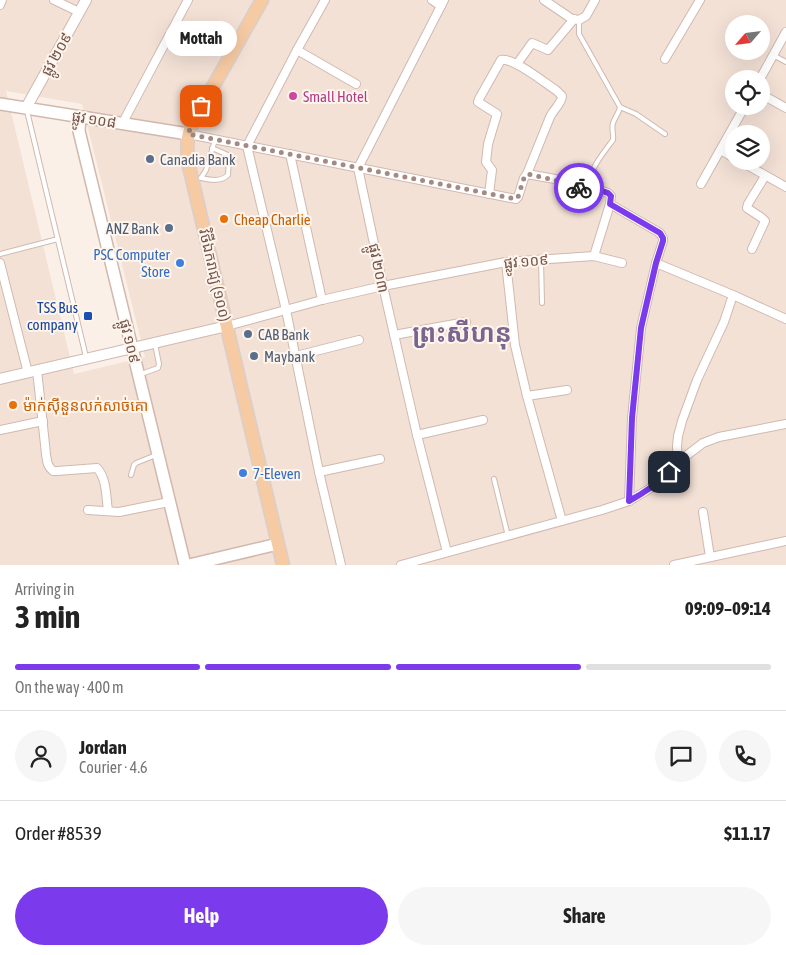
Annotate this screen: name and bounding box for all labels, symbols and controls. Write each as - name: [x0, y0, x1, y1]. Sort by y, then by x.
- north arrow: [725, 15, 770, 60]
- map controls: [725, 15, 770, 170]
- callout: Mottah: [165, 21, 237, 56]
- street label: ផ្លូវ ២០៩: [37, 29, 80, 81]
- text: Mottah: [180, 29, 222, 47]
- button: locate: [725, 70, 770, 115]
- pin: [180, 85, 222, 127]
- place label: Small Hotel: [303, 88, 368, 105]
- marker: Small Hotel: [287, 90, 299, 102]
- icon: bag: [187, 92, 215, 120]
- street label: ផ្លូវ ១០៨: [70, 107, 118, 136]
- button: layers: [725, 125, 770, 170]
- place label: Canadia Bank: [160, 151, 236, 168]
- marker: Canadia Bank: [144, 153, 156, 165]
- courier: [554, 163, 604, 213]
- icon: bike: [565, 174, 593, 202]
- place label: Cheap Charlie: [234, 211, 311, 228]
- marker: Cheap Charlie: [218, 213, 230, 225]
- place label: ANZ Bank: [106, 220, 159, 237]
- marker: ANZ Bank: [163, 222, 175, 234]
- street label: វិថីឯករាជ្យ (១០០): [195, 227, 234, 323]
- street label: ផ្លូវ ២០៣: [360, 242, 393, 295]
- place label: PSC Computer Store: [93, 246, 171, 280]
- street label: ផ្លូវ ១០៩: [503, 251, 550, 277]
- marker: PSC Computer Store: [174, 257, 186, 269]
- place label: TSS Bus company: [27, 299, 78, 333]
- marker: TSS Bus company: [82, 310, 94, 322]
- street label: ផ្លូវ ១០៩: [111, 317, 144, 366]
- district label: ព្រះសីហនុ: [412, 319, 512, 350]
- place label: CAB Bank: [258, 326, 310, 343]
- marker: CAB Bank: [242, 328, 254, 340]
- place label: Maybank: [264, 348, 316, 365]
- marker: Maybank: [248, 350, 260, 362]
- place label: ម៉ាក់សុីនួនលក់សាច់គោ: [23, 397, 148, 415]
- marker: ម៉ាក់សុីនួនលក់សាច់គោ: [7, 399, 19, 411]
- pin: [648, 451, 690, 493]
- icon: home: [655, 458, 683, 486]
- place label: 7-Eleven: [253, 465, 301, 482]
- marker: 7-Eleven: [237, 467, 249, 479]
- text: Arriving in: [15, 580, 75, 598]
- text: 09:09–09:14: [685, 597, 771, 619]
- text: 3 min: [15, 598, 80, 635]
- text: On the way · 400 m: [15, 678, 124, 696]
- button: person: [15, 730, 67, 782]
- button: chat: [655, 730, 707, 782]
- button: phone: [719, 730, 771, 782]
- text: Jordan: [79, 736, 127, 758]
- text: Courier · 4.6: [79, 758, 148, 776]
- text: Order #8539: [15, 822, 102, 844]
- text: $11.17: [724, 822, 771, 844]
- button: Help: [15, 887, 388, 945]
- button: Share: [398, 887, 771, 945]

